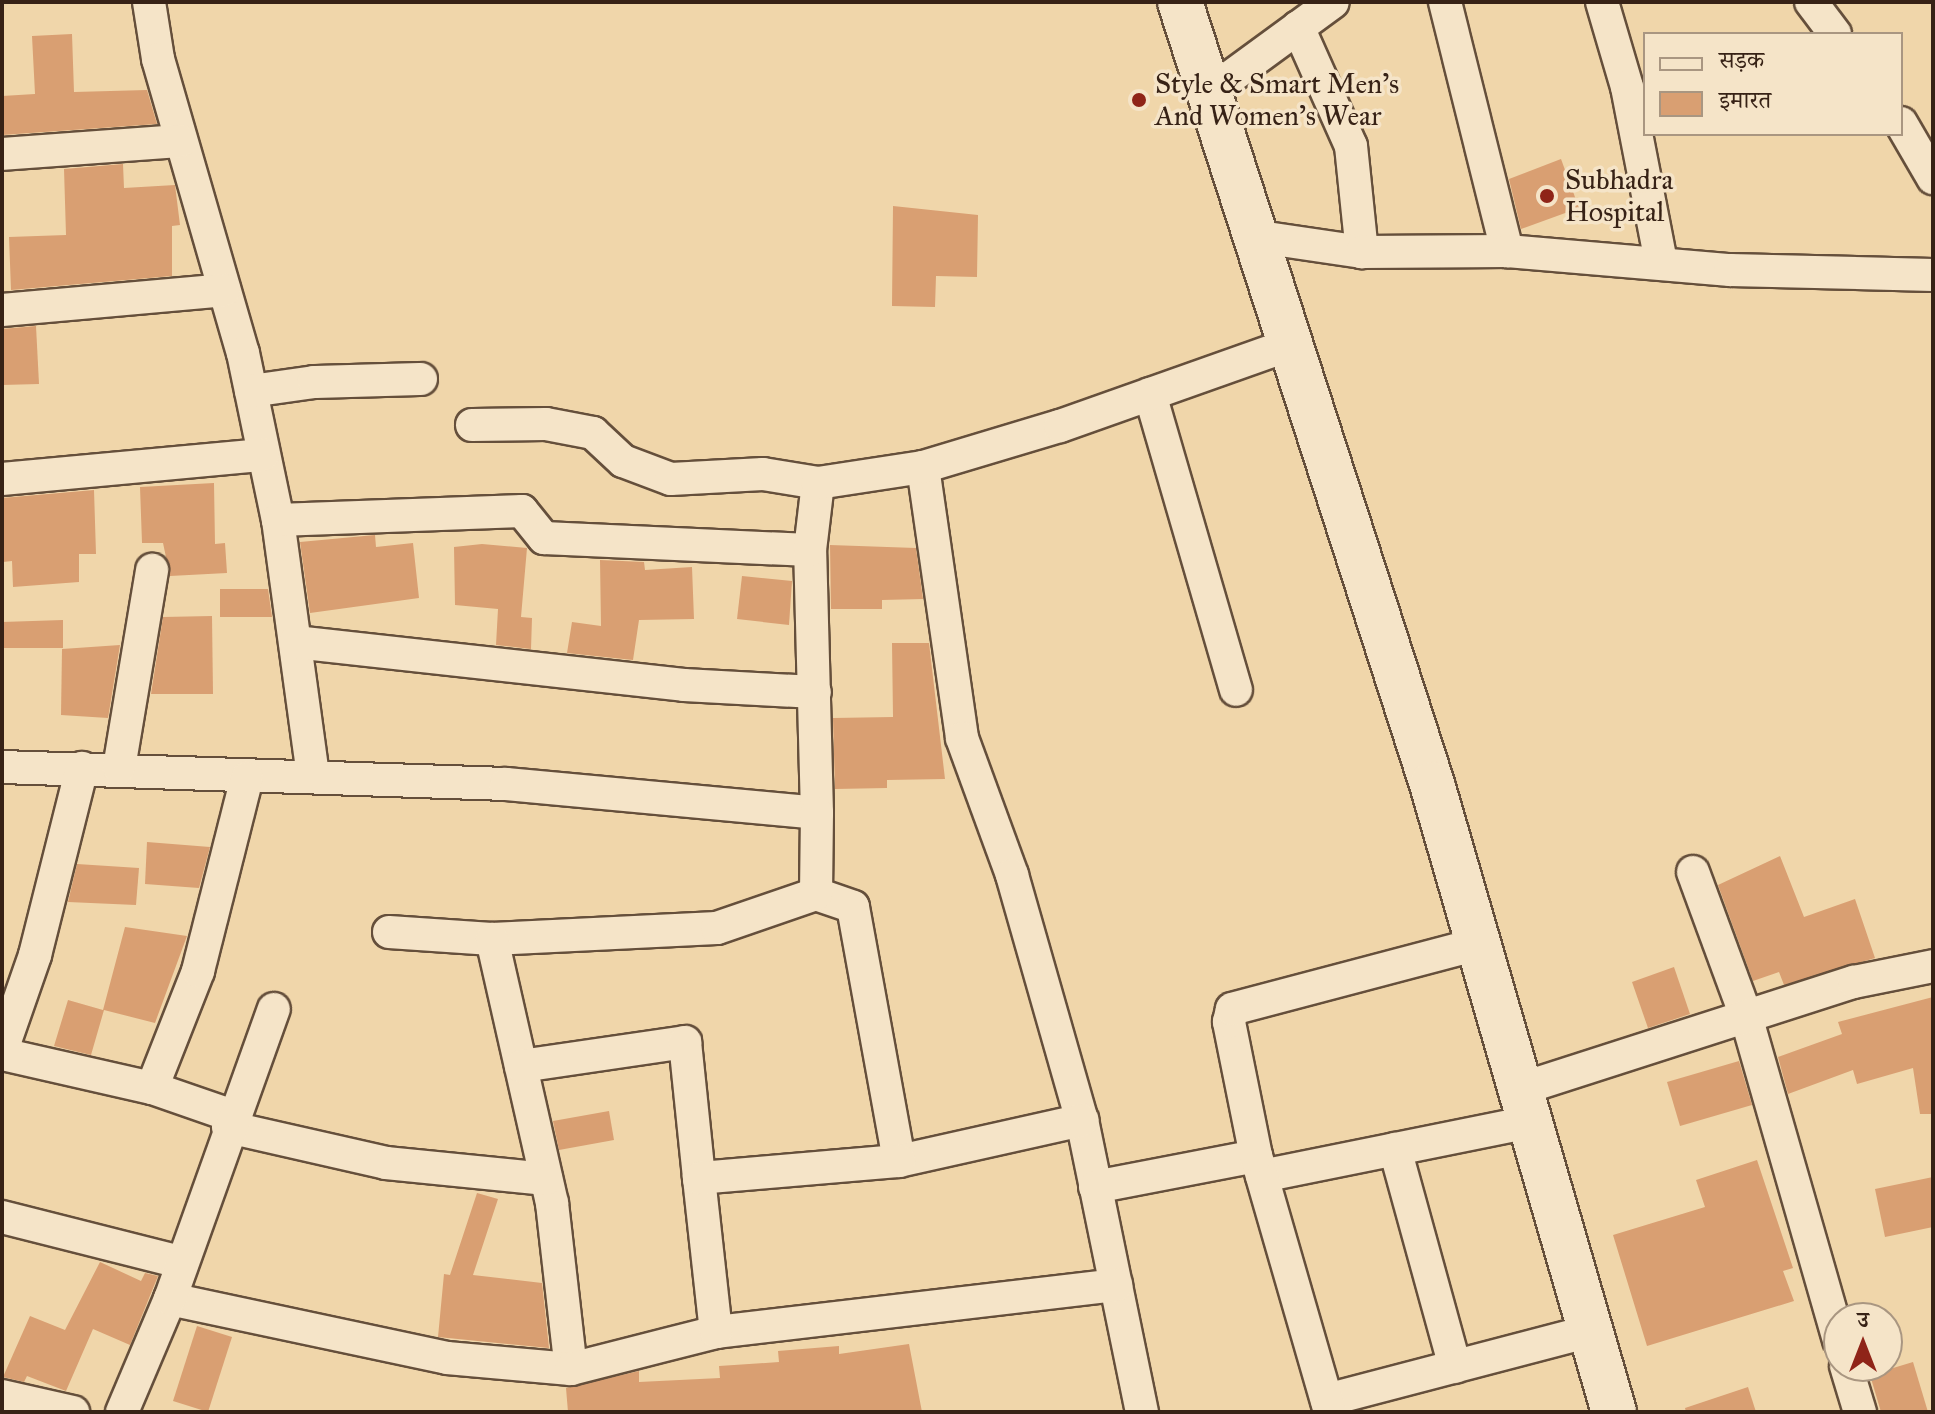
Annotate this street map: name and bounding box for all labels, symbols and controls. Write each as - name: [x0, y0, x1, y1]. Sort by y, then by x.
- legend: [1643, 32, 1903, 136]
- text: सड़क: [1719, 45, 1764, 75]
- place label: Style & Smart Men’s And Women’s Wear: [1155, 67, 1399, 133]
- text: इमारत: [1719, 85, 1771, 115]
- marker: Style & Smart Men’s And Women’s Wear: [1130, 91, 1148, 109]
- place label: Subhadra Hospital: [1565, 163, 1673, 229]
- marker: Subhadra Hospital: [1536, 185, 1558, 207]
- north arrow: [1823, 1302, 1903, 1382]
- text: उ: [1857, 1306, 1869, 1333]

